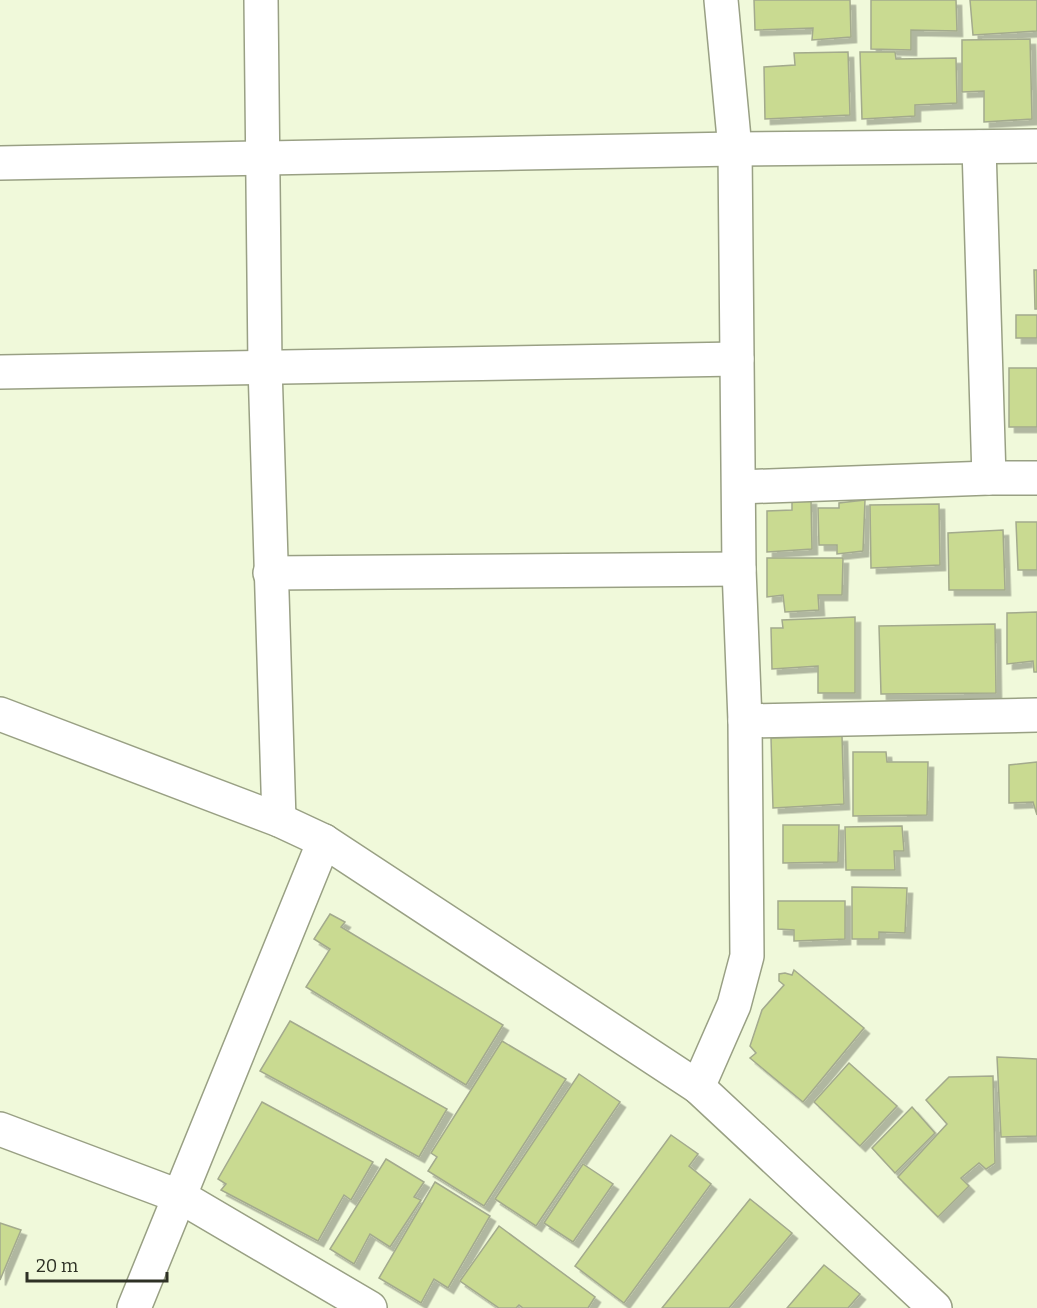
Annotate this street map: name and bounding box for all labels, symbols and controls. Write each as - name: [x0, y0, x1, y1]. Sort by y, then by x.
- scale bar: [27, 1245, 166, 1283]
- text: 20 m: [36, 1255, 78, 1277]

